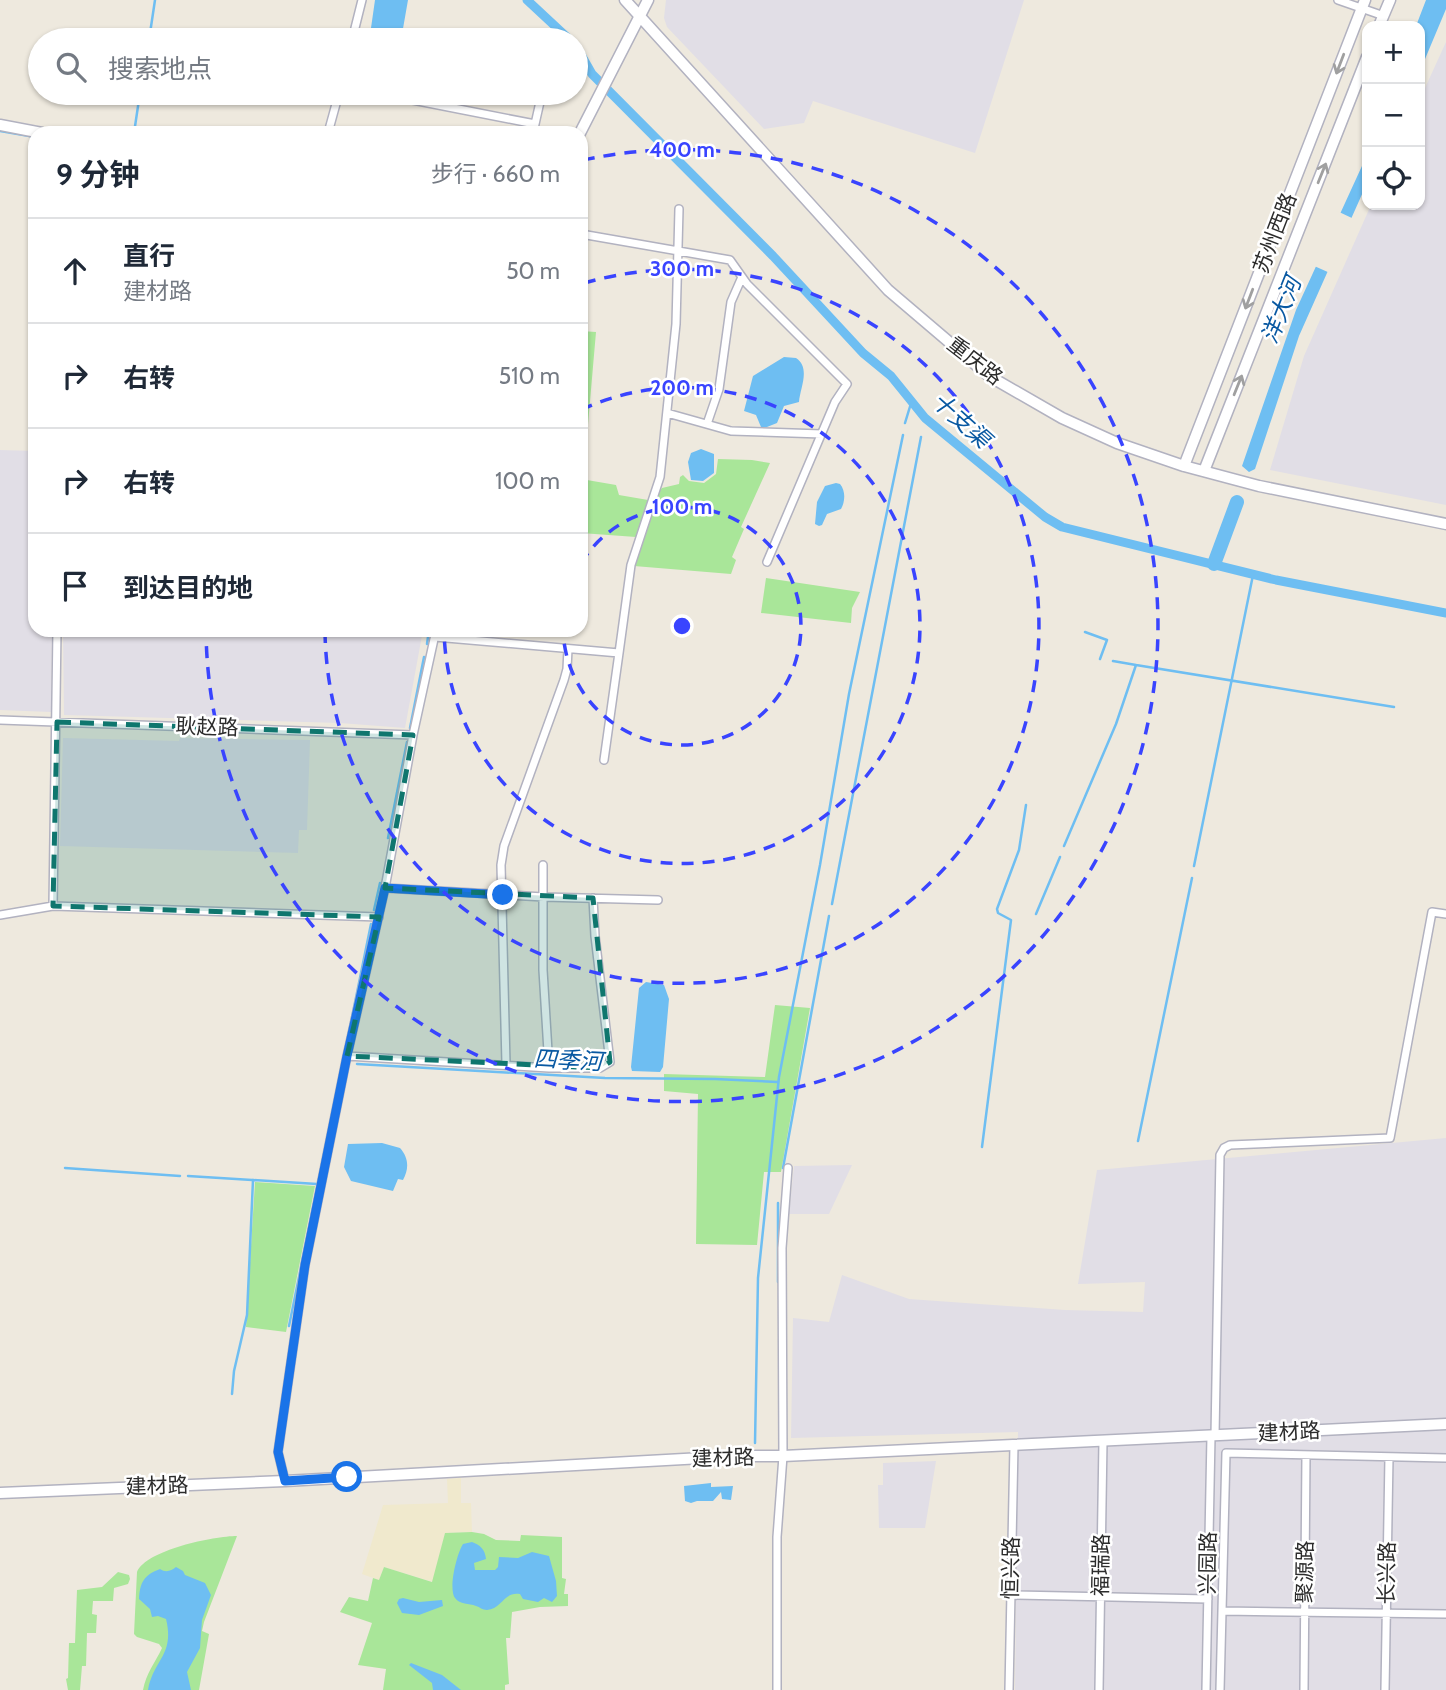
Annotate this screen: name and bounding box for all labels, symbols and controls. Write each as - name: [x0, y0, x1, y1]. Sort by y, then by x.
- map controls: [1362, 21, 1425, 210]
- button: +: [1362, 21, 1425, 84]
- search box: [28, 28, 588, 105]
- icon: search: [52, 48, 90, 86]
- one-way arrow: [1333, 52, 1346, 74]
- text: 搜索地点: [108, 53, 212, 85]
- button: −: [1362, 84, 1425, 147]
- text: 400 m: [649, 137, 715, 162]
- button: locate: [1362, 147, 1425, 210]
- text: 9 分钟: [56, 156, 140, 193]
- text: 步行 · 660 m: [431, 160, 560, 188]
- one-way arrow: [1316, 162, 1329, 184]
- street label: 苏州西路: [1248, 189, 1301, 277]
- text: 直行: [123, 240, 175, 272]
- icon: ahead: [56, 252, 94, 290]
- text: 300 m: [650, 256, 714, 281]
- text: 50 m: [506, 257, 560, 285]
- water label: 洋大河: [1255, 269, 1308, 347]
- text: 建材路: [123, 277, 192, 305]
- one-way arrow: [1242, 287, 1255, 309]
- street label: 重庆路: [943, 331, 1008, 390]
- icon: right: [56, 357, 94, 395]
- text: 右转: [123, 362, 175, 394]
- text: 510 m: [499, 362, 560, 390]
- one-way arrow: [1233, 374, 1246, 396]
- text: 200 m: [650, 375, 714, 400]
- water label: 十支渠: [926, 387, 998, 455]
- icon: right: [56, 462, 94, 500]
- text: 右转: [123, 467, 175, 499]
- text: 100 m: [495, 467, 560, 495]
- text: 100 m: [652, 494, 712, 519]
- icon: arrive: [56, 567, 94, 605]
- text: 到达目的地: [123, 572, 253, 604]
- centre of rings: [670, 614, 694, 638]
- street label: 耿赵路: [175, 713, 239, 740]
- route end: [487, 879, 518, 910]
- water label: 四季河: [533, 1044, 607, 1076]
- street label: 建材路: [1257, 1417, 1321, 1446]
- street label: 建材路: [691, 1444, 755, 1471]
- route start: [331, 1461, 362, 1492]
- street label: 建材路: [125, 1472, 189, 1499]
- street label: 兴园路: [1194, 1531, 1221, 1595]
- street label: 福瑞路: [1087, 1533, 1114, 1597]
- street label: 恒兴路: [997, 1536, 1024, 1600]
- street label: 聚源路: [1291, 1540, 1318, 1604]
- street label: 长兴路: [1373, 1541, 1400, 1605]

